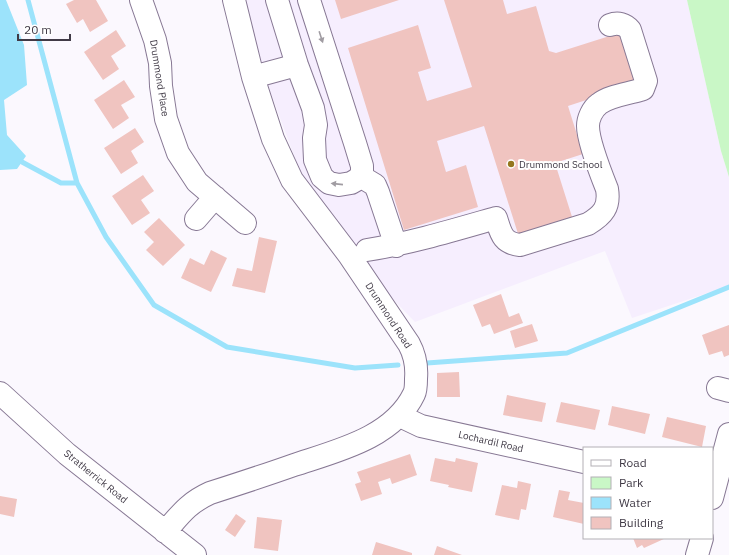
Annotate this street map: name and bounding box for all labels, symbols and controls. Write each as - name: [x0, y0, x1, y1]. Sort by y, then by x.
- scale bar: [18, 16, 70, 42]
- text: 20 m: [24, 22, 52, 37]
- one-way arrow: [318, 31, 324, 43]
- street label: Drummond Place: [147, 39, 172, 118]
- place label: Drummond School: [519, 158, 603, 171]
- marker: Drummond School: [506, 159, 516, 169]
- one-way arrow: [330, 180, 343, 187]
- street label: Drummond Road: [362, 280, 415, 351]
- street label: Lochardil Road: [457, 428, 525, 455]
- street label: Stratherrick Road: [61, 447, 130, 506]
- legend: [583, 447, 713, 539]
- text: Road: [619, 455, 647, 470]
- text: Park: [619, 475, 644, 490]
- text: Water: [619, 495, 652, 510]
- text: Building: [619, 515, 664, 530]

